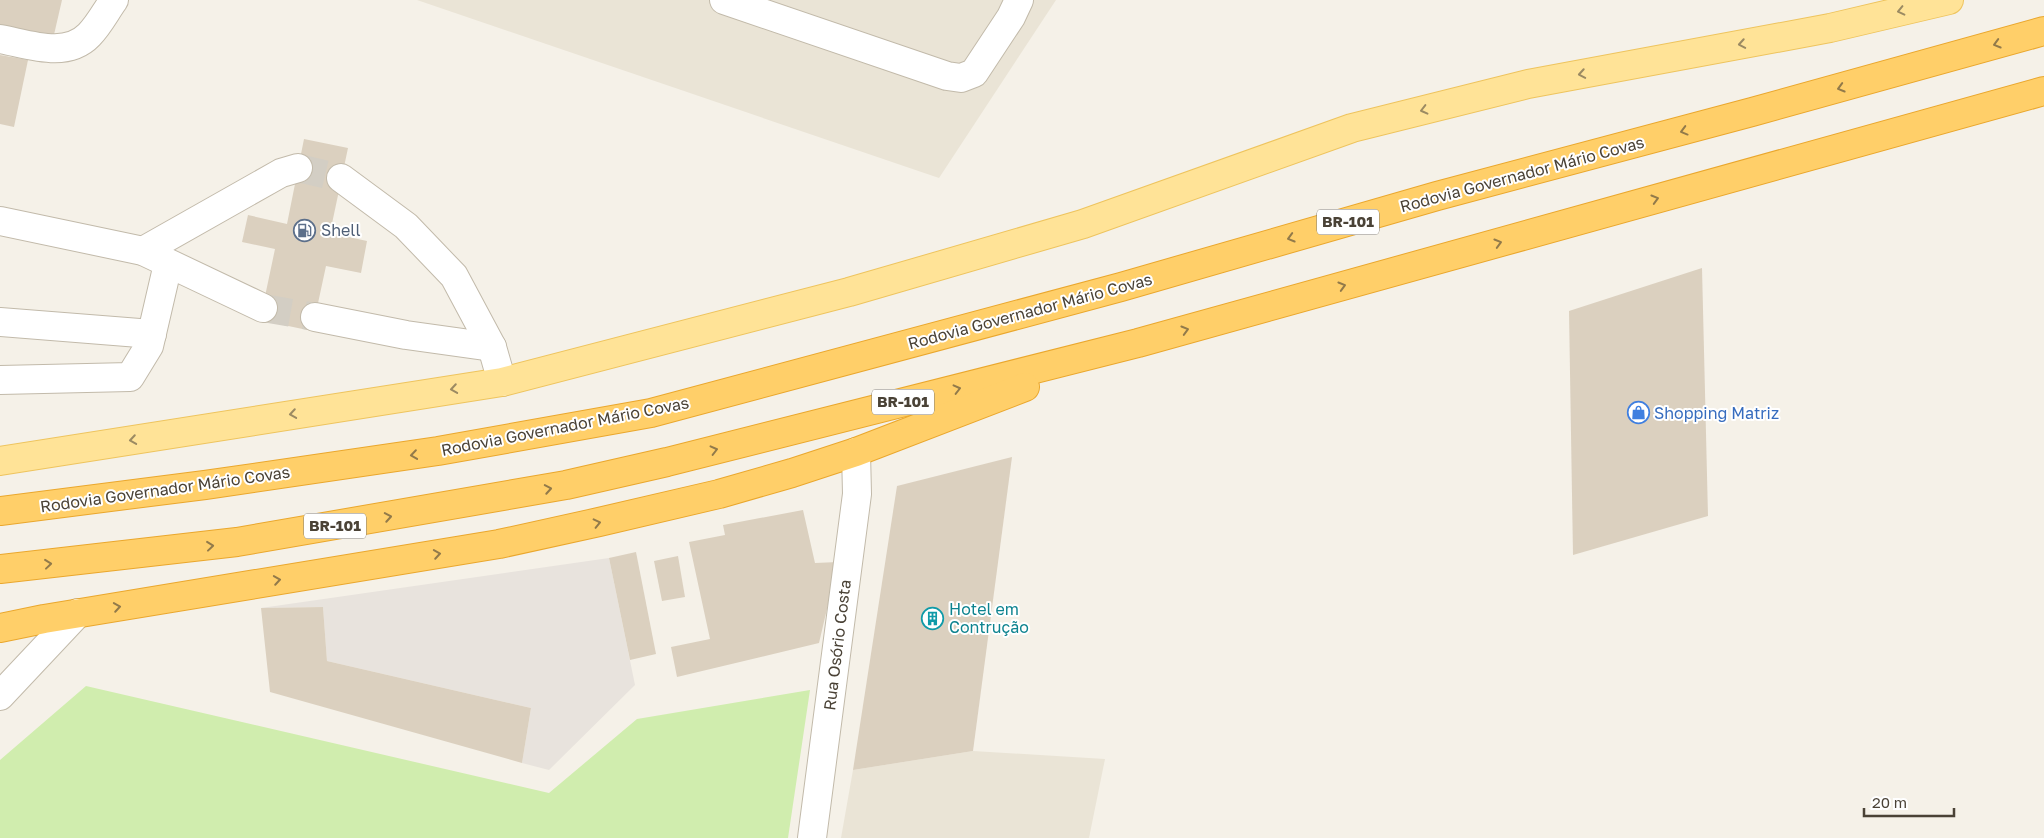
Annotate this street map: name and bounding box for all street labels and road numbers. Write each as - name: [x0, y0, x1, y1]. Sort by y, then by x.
- street label: Rodovia Governador Mário Covas: [1398, 132, 1646, 216]
- road number: BR-101: [1317, 210, 1379, 234]
- street label: Rodovia Governador Mário Covas: [906, 269, 1154, 353]
- road number: BR-101: [872, 390, 934, 414]
- street label: Rodovia Governador Mário Covas: [439, 392, 691, 460]
- street label: Rodovia Governador Mário Covas: [39, 462, 291, 516]
- road number: BR-101: [304, 514, 366, 538]
- street label: Rua Osório Costa: [819, 578, 855, 712]

